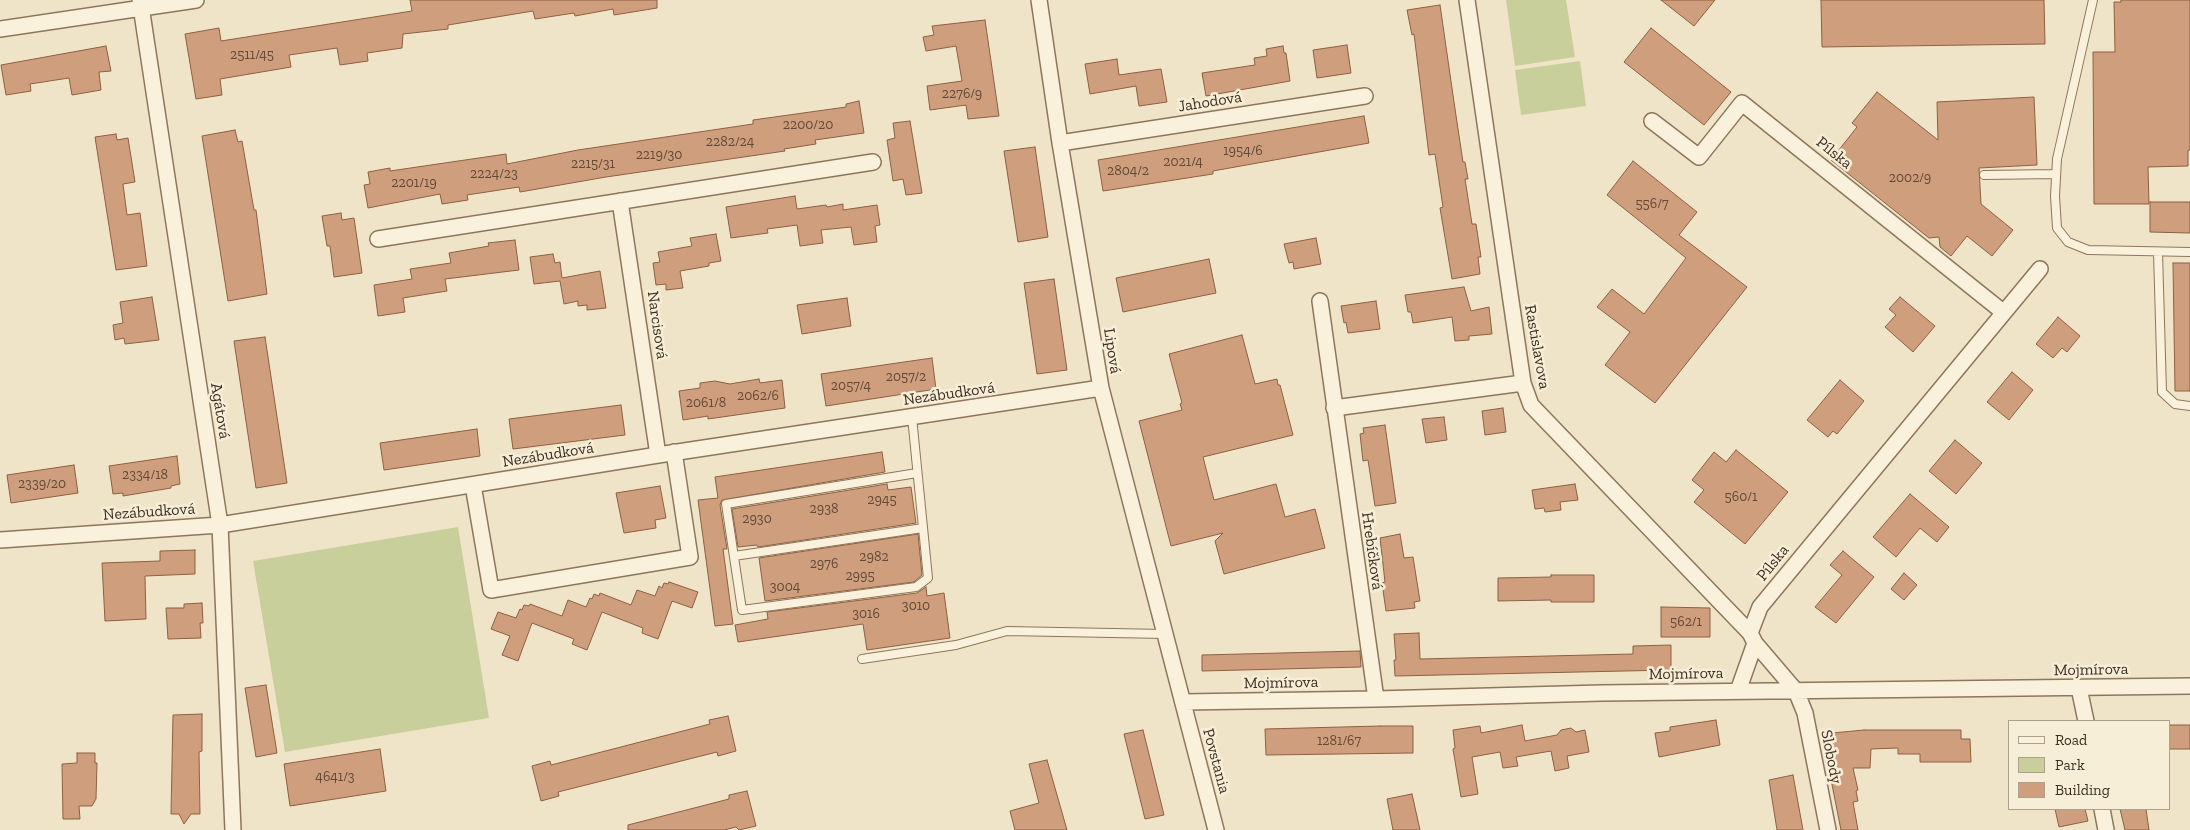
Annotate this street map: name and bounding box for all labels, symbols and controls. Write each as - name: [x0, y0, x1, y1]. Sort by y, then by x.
- house number: 2511/45: [230, 47, 274, 63]
- house number: 2276/9: [942, 86, 982, 102]
- street label: Jahodová: [1177, 87, 1243, 117]
- house number: 2200/20: [783, 117, 833, 133]
- street label: Pílska: [1812, 133, 1856, 173]
- house number: 2282/24: [706, 134, 754, 150]
- house number: 1954/6: [1223, 143, 1263, 159]
- house number: 2219/30: [636, 147, 682, 163]
- house number: 2021/4: [1163, 154, 1203, 170]
- house number: 2215/31: [571, 156, 615, 172]
- house number: 2804/2: [1107, 163, 1149, 179]
- house number: 2224/23: [470, 166, 518, 182]
- house number: 2002/9: [1889, 170, 1931, 186]
- house number: 2201/19: [391, 175, 437, 191]
- house number: 556/7: [1635, 196, 1669, 212]
- street label: Narcisová: [643, 290, 671, 360]
- street label: Rastislavova: [1520, 303, 1554, 391]
- street label: Lipová: [1099, 327, 1125, 375]
- house number: 2057/2: [886, 369, 926, 385]
- house number: 2057/4: [831, 378, 871, 394]
- street label: Nezábudková: [902, 378, 996, 410]
- street label: Agátová: [206, 382, 234, 440]
- house number: 2062/6: [737, 388, 779, 404]
- house number: 2061/8: [686, 395, 726, 411]
- street label: Nezábudková: [501, 438, 595, 472]
- house number: 2334/18: [122, 467, 168, 483]
- house number: 2339/20: [18, 476, 66, 492]
- house number: 560/1: [1725, 489, 1757, 505]
- house number: 2945: [867, 492, 897, 508]
- street label: Nezábudková: [102, 499, 196, 525]
- house number: 2938: [809, 501, 839, 517]
- house number: 2930: [742, 511, 772, 527]
- street label: Hrebíčková: [1357, 511, 1387, 591]
- street label: Pílska: [1753, 541, 1793, 585]
- house number: 2982: [859, 549, 889, 565]
- house number: 2976: [810, 556, 838, 572]
- house number: 2995: [845, 568, 875, 584]
- house number: 3004: [770, 579, 800, 595]
- house number: 3010: [902, 598, 930, 614]
- house number: 3016: [852, 606, 880, 622]
- house number: 562/1: [1670, 614, 1702, 630]
- street label: Mojmírova: [2053, 660, 2129, 680]
- street label: Mojmírova: [1648, 664, 1724, 684]
- street label: Mojmírova: [1243, 673, 1319, 693]
- legend: [2008, 720, 2170, 810]
- street label: Povstania: [1198, 726, 1234, 796]
- street label: Slobody: [1816, 728, 1846, 786]
- text: Road: [2055, 731, 2087, 749]
- house number: 1281/67: [1317, 733, 1361, 749]
- text: Park: [2055, 756, 2085, 774]
- house number: 4641/3: [315, 769, 355, 785]
- text: Building: [2055, 781, 2110, 799]

